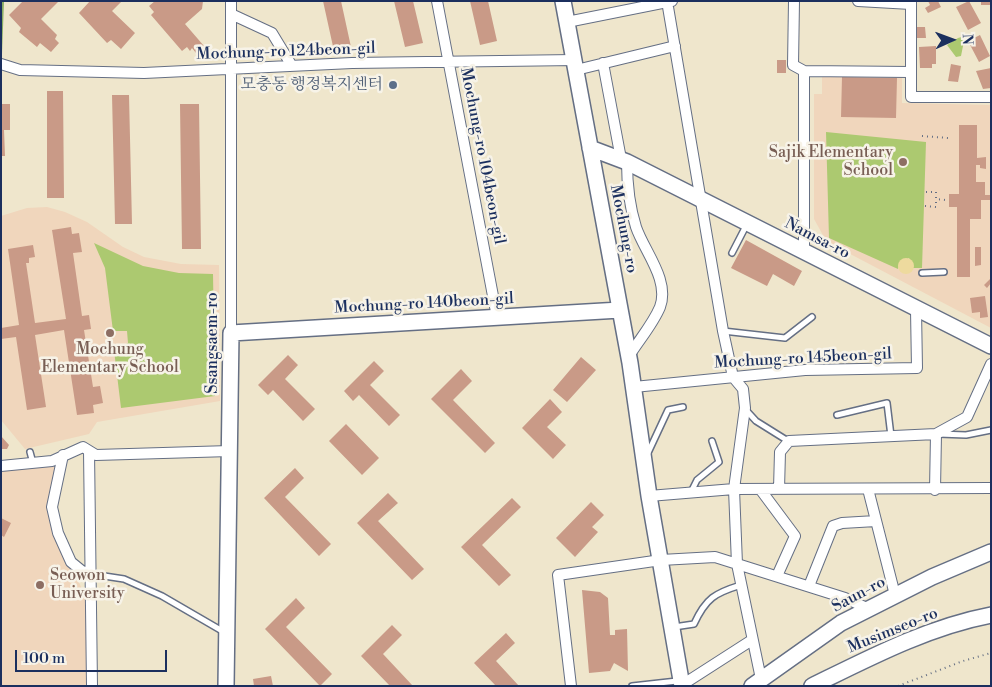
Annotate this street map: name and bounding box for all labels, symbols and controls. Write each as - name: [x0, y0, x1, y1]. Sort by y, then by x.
- north arrow: [927, 15, 977, 65]
- text: N: [958, 34, 976, 45]
- street label: Mochung-ro 124beon-gil: [196, 39, 376, 65]
- street label: Mochung-ro 104beon-gil: [455, 66, 509, 246]
- place label: 모충동 행정복지센터: [241, 75, 383, 95]
- marker: 모충동 행정복지센터: [387, 79, 399, 91]
- place label: Sajik Elementary School: [769, 143, 893, 181]
- marker: Sajik Elementary School: [897, 156, 909, 168]
- street label: Mochung-ro: [605, 183, 641, 275]
- street label: Namsa-ro: [781, 214, 853, 264]
- street label: Mochung-ro 140beon-gil: [334, 290, 514, 318]
- street label: Ssangsaem-ro: [203, 292, 223, 394]
- marker: Mochung Elementary School: [104, 327, 116, 339]
- place label: Mochung Elementary School: [41, 340, 179, 378]
- street label: Mochung-ro 145beon-gil: [714, 345, 892, 373]
- place label: Seowon University: [50, 566, 124, 604]
- street label: Saun-ro: [829, 573, 889, 617]
- marker: Seowon University: [34, 579, 46, 591]
- street label: Musimseo-ro: [845, 604, 941, 658]
- scale bar: [18, 640, 170, 672]
- text: 100 m: [23, 649, 65, 668]

